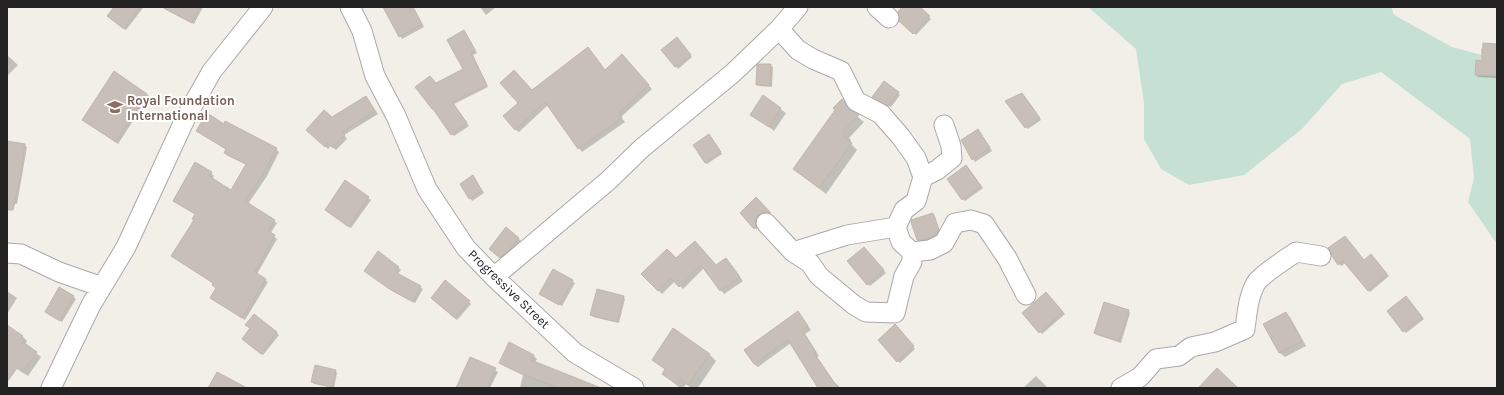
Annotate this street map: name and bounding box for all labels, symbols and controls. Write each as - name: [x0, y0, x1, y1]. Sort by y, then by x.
- place label: Royal Foundation International: [127, 93, 235, 123]
- school or university icon: Royal Foundation International: [106, 98, 124, 116]
- street label: Progressive Street: [465, 246, 553, 332]

